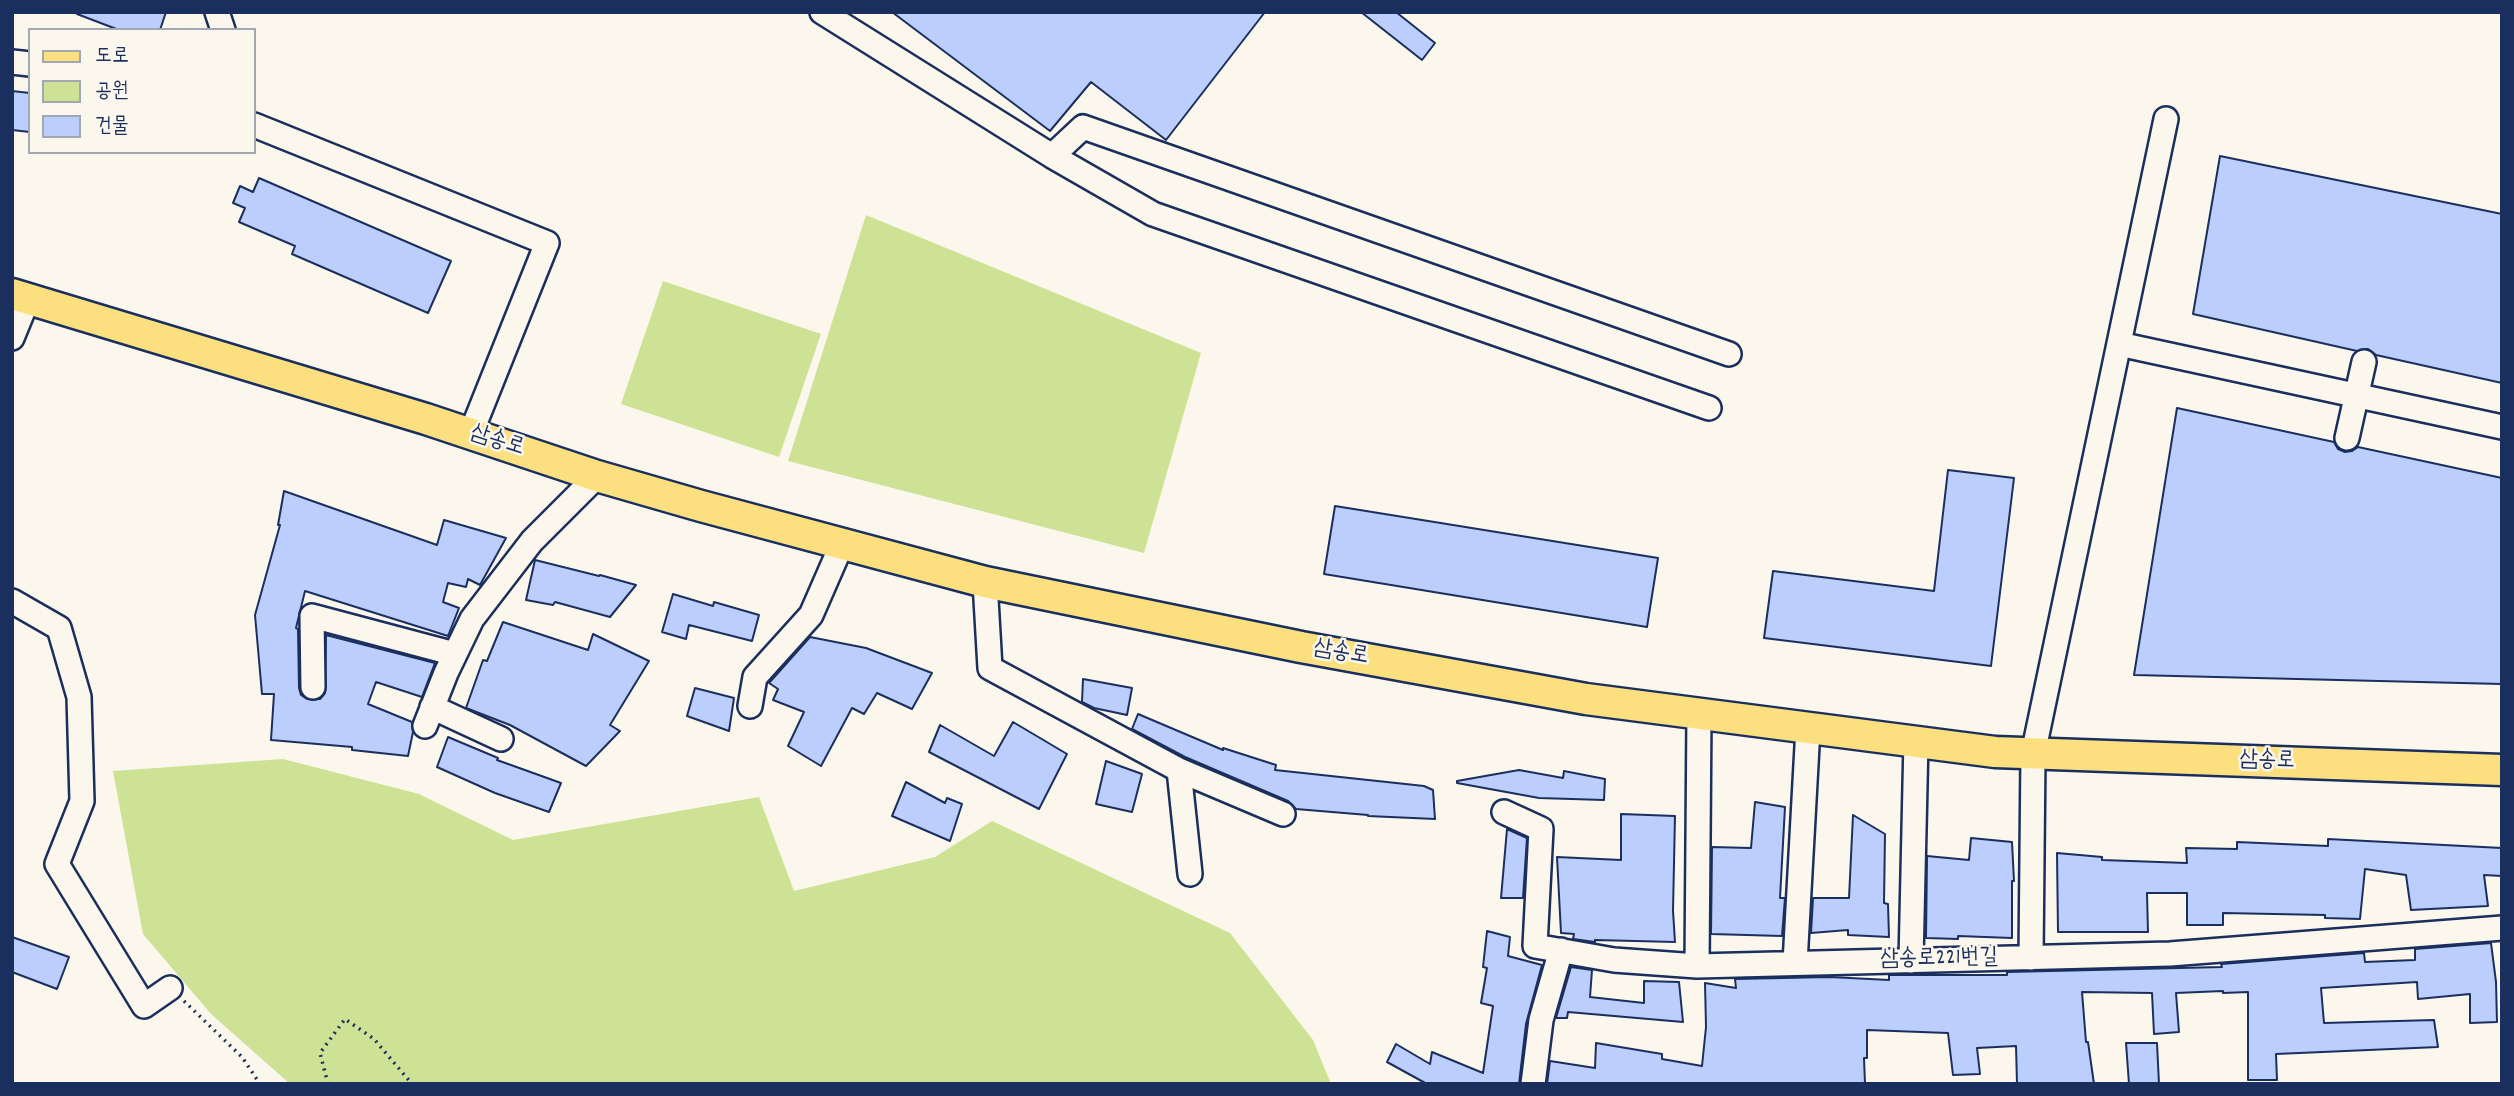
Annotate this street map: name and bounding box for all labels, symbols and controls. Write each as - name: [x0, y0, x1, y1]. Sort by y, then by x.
- legend: [28, 28, 256, 154]
- text: 도로: [95, 42, 129, 72]
- text: 공원: [95, 77, 129, 107]
- text: 건물: [95, 112, 129, 142]
- street label: 삼송로: [466, 420, 528, 464]
- street label: 삼송로: [1311, 636, 1371, 672]
- street label: 삼송로: [2239, 747, 2295, 777]
- street label: 삼송로221번길: [1880, 945, 1998, 975]

